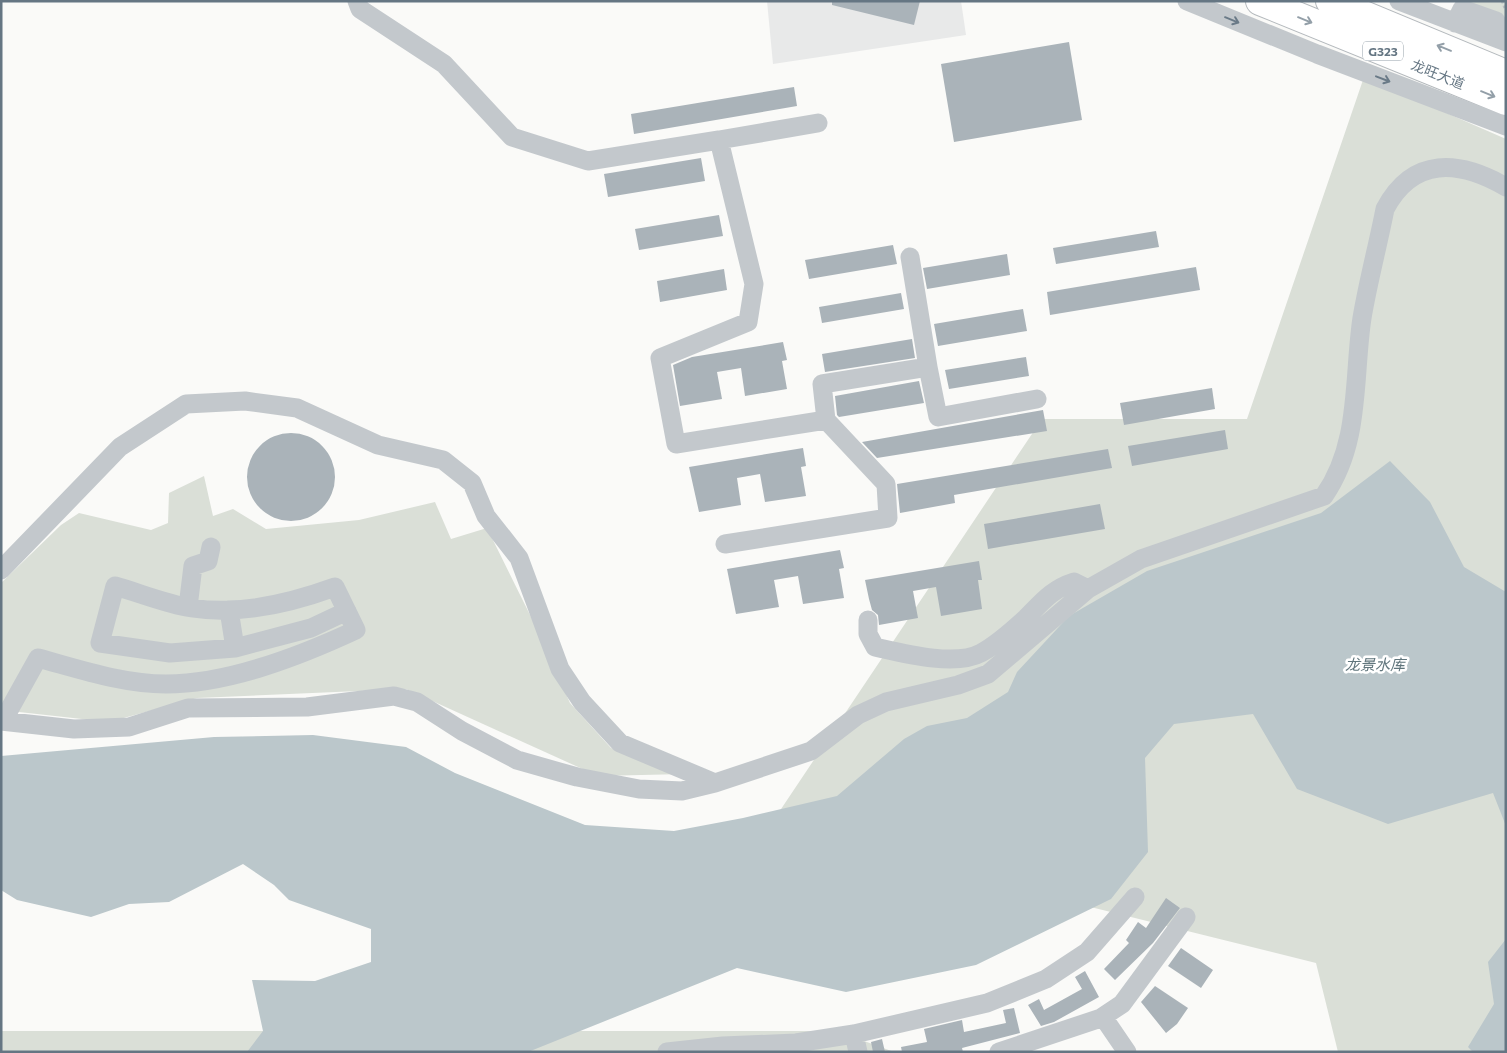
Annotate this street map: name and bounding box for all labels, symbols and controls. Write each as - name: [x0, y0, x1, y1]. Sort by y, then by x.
- one-way arrow: [1224, 15, 1239, 25]
- one-way arrow: [1297, 15, 1312, 25]
- road number: G323: [1363, 41, 1403, 60]
- one-way arrow: [1437, 43, 1452, 52]
- street label: 龙旺大道: [1409, 56, 1467, 92]
- one-way arrow: [1375, 75, 1390, 84]
- one-way arrow: [1480, 90, 1495, 99]
- water label: 龙景水库: [1345, 655, 1408, 673]

